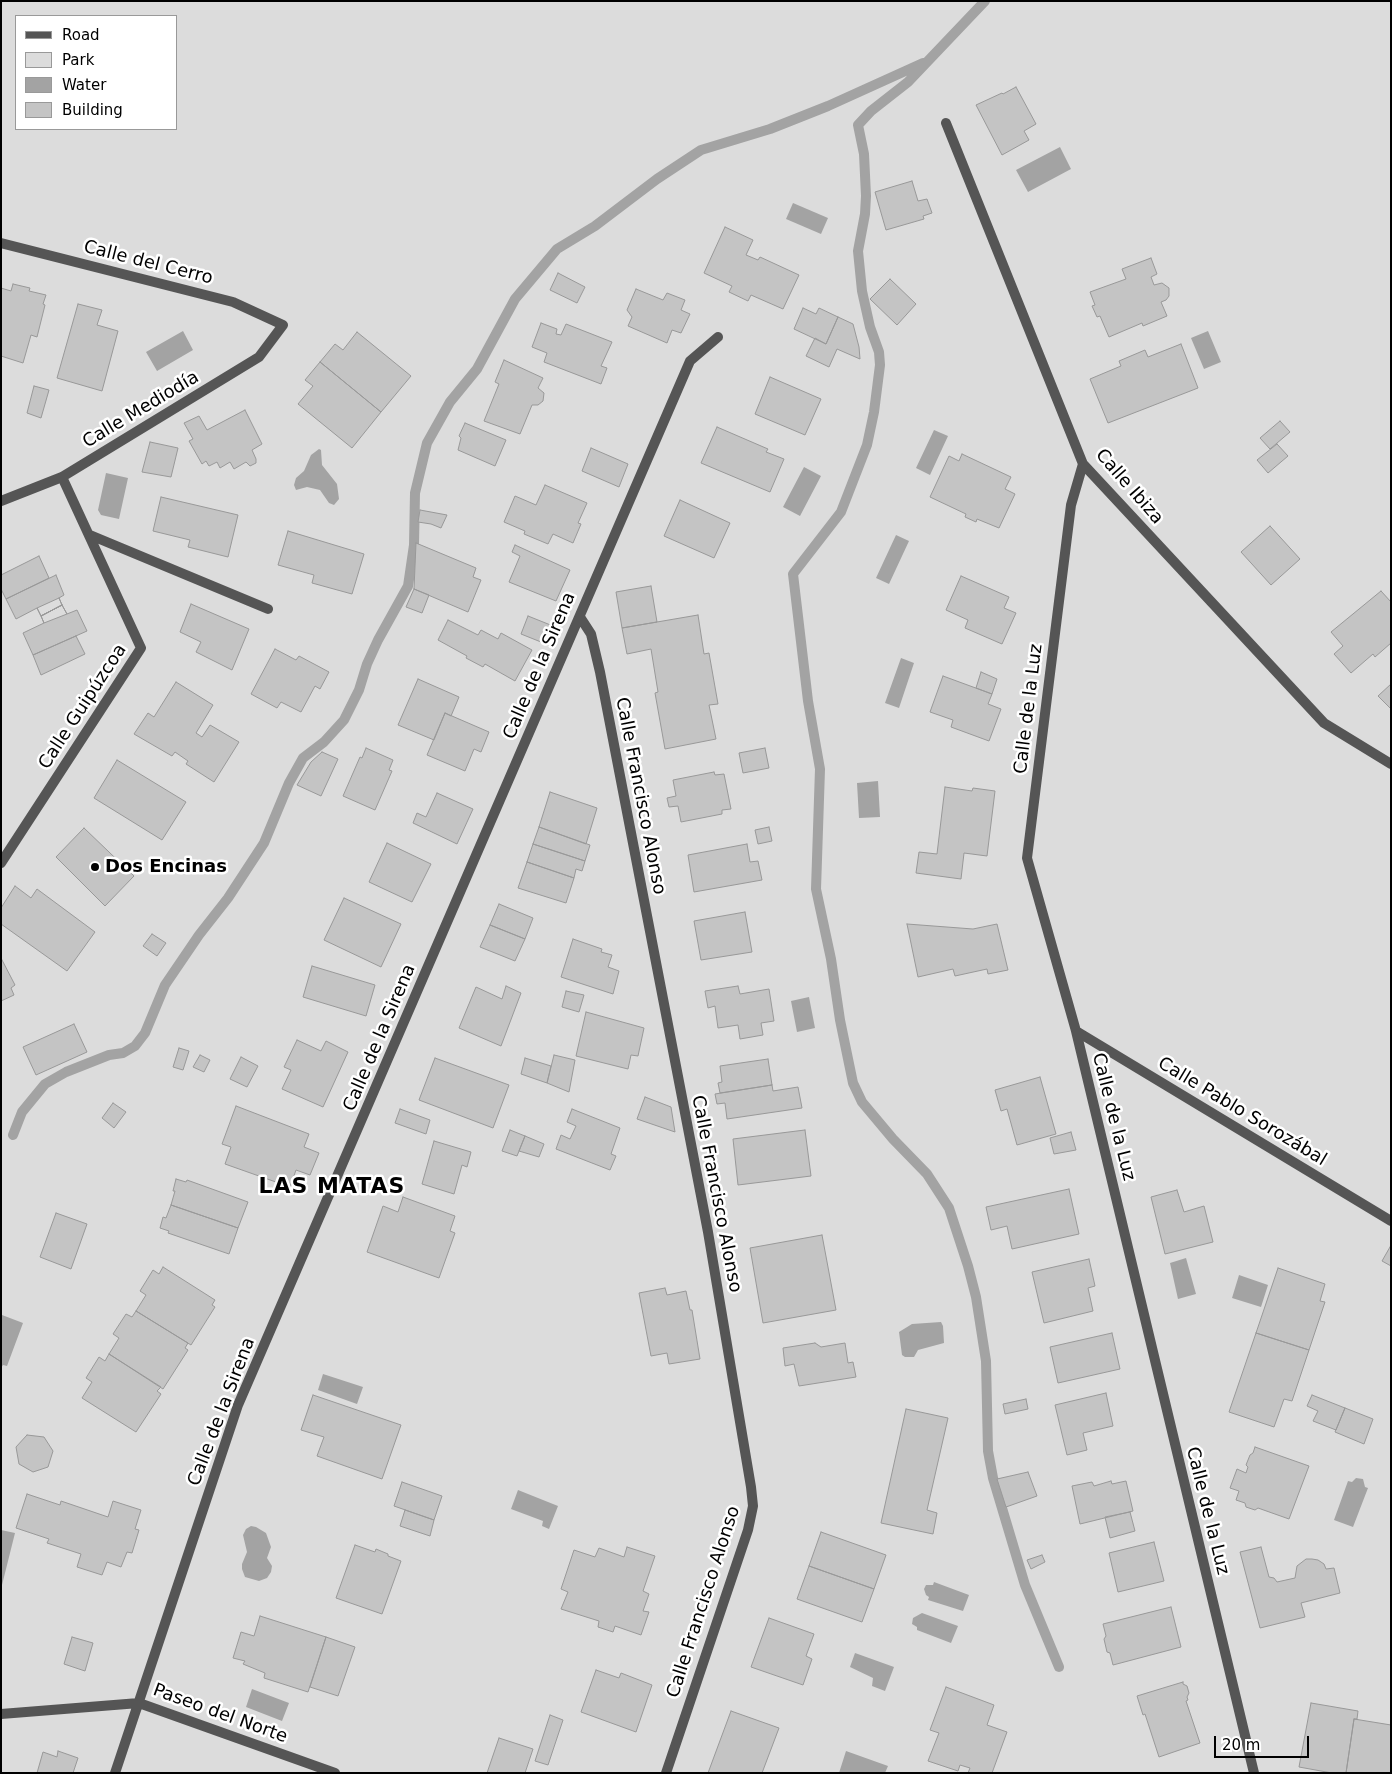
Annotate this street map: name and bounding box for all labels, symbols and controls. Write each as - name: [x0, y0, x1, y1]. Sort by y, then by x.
- legend: [15, 15, 178, 130]
- text: Road: [62, 26, 100, 44]
- text: Park: [62, 51, 94, 69]
- text: Water: [62, 76, 106, 94]
- text: Building: [62, 101, 123, 119]
- street label: Calle del Cerro: [81, 237, 215, 289]
- street label: Calle Mediodía: [79, 367, 203, 453]
- street label: Calle Ibiza: [1090, 445, 1168, 529]
- street label: Calle de la Sirena: [499, 589, 581, 743]
- street label: Calle Guipúzcoa: [34, 640, 132, 774]
- street label: Calle de la Luz: [1010, 643, 1048, 775]
- street label: Calle Francisco Alonso: [610, 696, 670, 896]
- place label: Dos Encinas: [105, 856, 227, 878]
- marker: Dos Encinas: [89, 861, 101, 873]
- street label: Calle de la Sirena: [339, 961, 421, 1115]
- street label: Calle de la Luz: [1087, 1051, 1139, 1183]
- street label: Calle Pablo Sorozábal: [1154, 1053, 1330, 1171]
- street label: Calle Francisco Alonso: [686, 1094, 746, 1294]
- district label: LAS MATAS: [257, 1174, 407, 1200]
- street label: Calle de la Sirena: [184, 1335, 260, 1489]
- street label: Calle de la Luz: [1181, 1445, 1233, 1577]
- street label: Calle Francisco Alonso: [663, 1503, 745, 1701]
- street label: Paseo del Norte: [150, 1680, 290, 1748]
- scale bar: [1217, 1726, 1312, 1758]
- text: 20 m: [1222, 1736, 1260, 1754]

